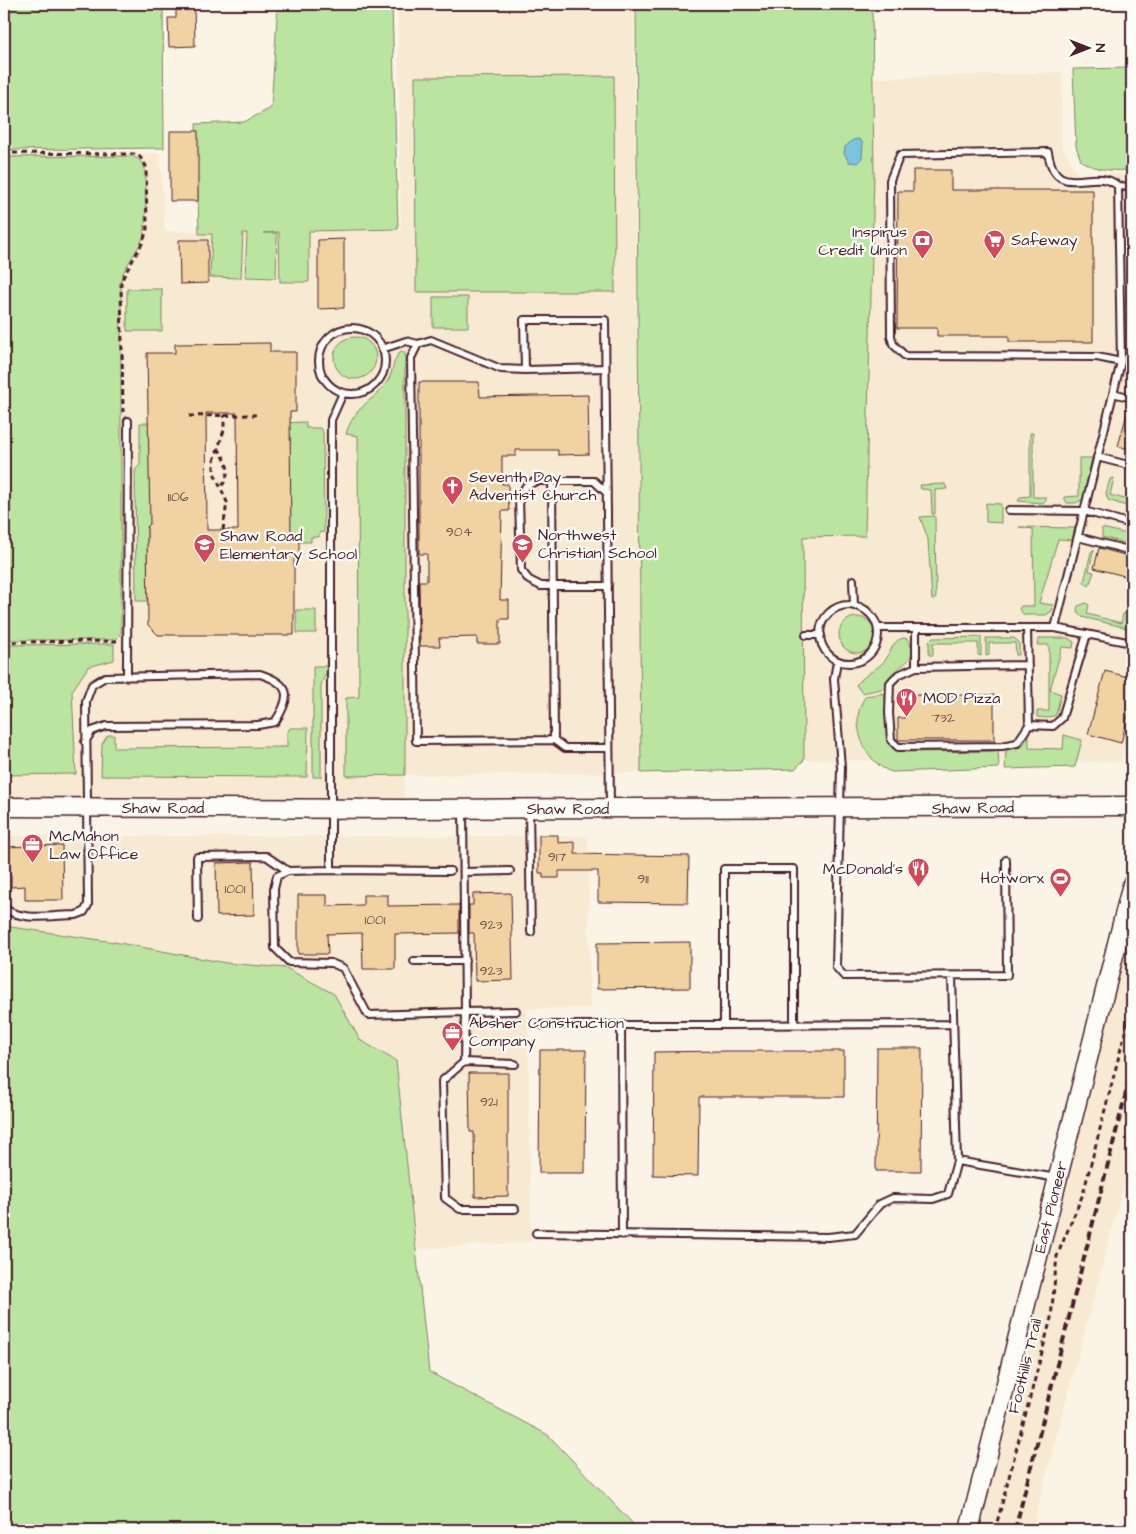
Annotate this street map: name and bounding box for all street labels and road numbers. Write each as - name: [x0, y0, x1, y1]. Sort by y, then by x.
- street label: Shaw Road: [932, 796, 1014, 820]
- street label: Shaw Road: [122, 797, 204, 819]
- street label: Shaw Road: [527, 798, 609, 820]
- street label: East Pioneer: [1029, 1158, 1073, 1255]
- street label: Foothills Trail: [1003, 1316, 1047, 1416]

